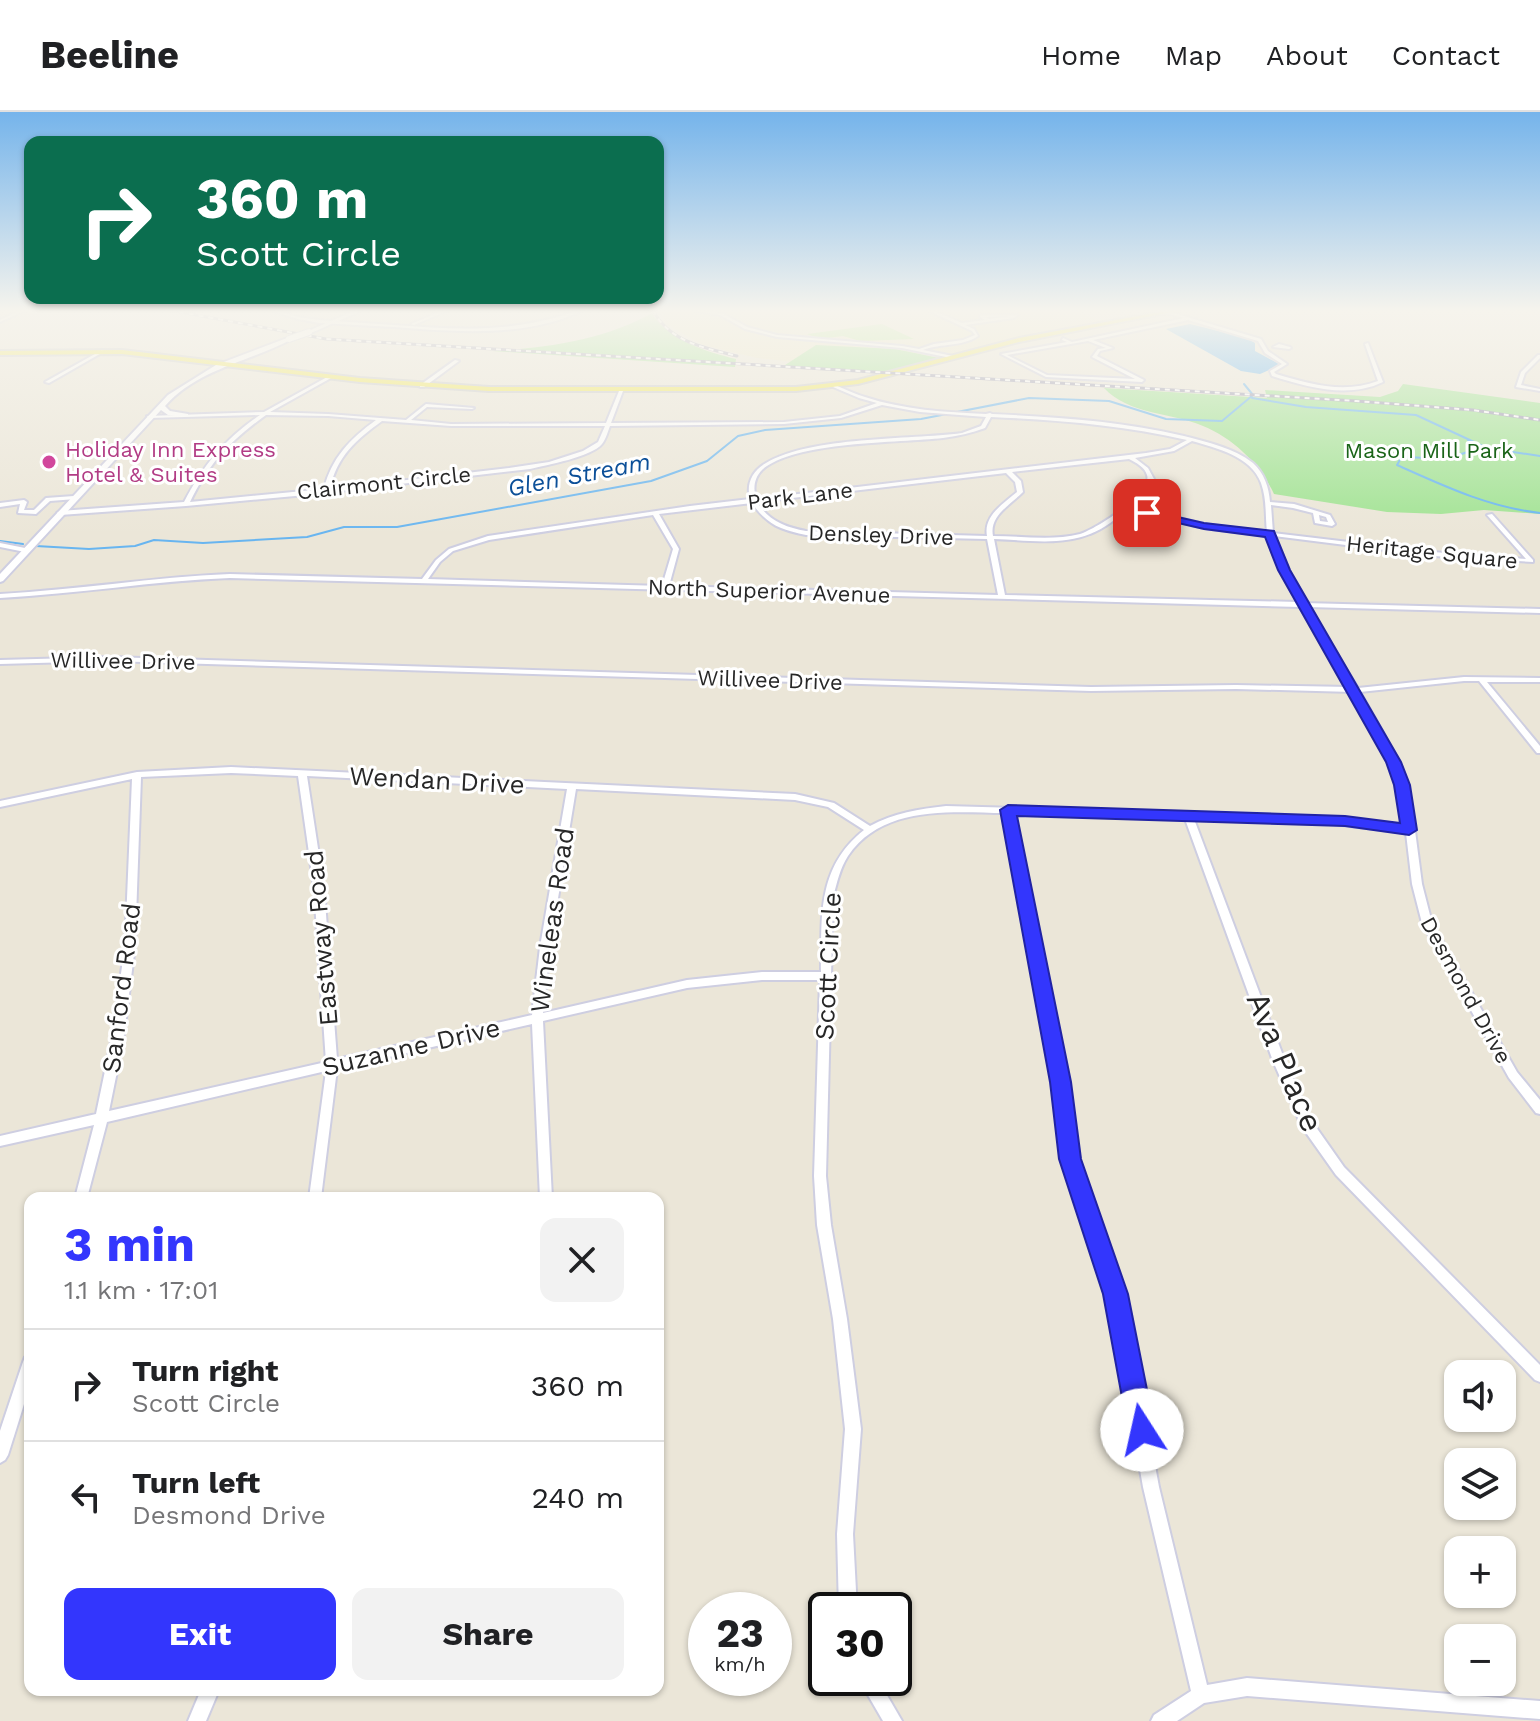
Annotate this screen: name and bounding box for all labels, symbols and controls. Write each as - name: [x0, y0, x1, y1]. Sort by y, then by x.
- text: Beeline: [40, 33, 179, 77]
- text: Home: [1041, 39, 1121, 72]
- text: Map: [1165, 39, 1222, 72]
- text: About: [1266, 39, 1348, 72]
- text: Contact: [1392, 39, 1500, 72]
- text: 360 m: [196, 166, 368, 232]
- icon: right: [64, 168, 168, 272]
- text: Scott Circle: [196, 233, 401, 275]
- place label: Holiday Inn Express Hotel & Suites: [65, 437, 276, 487]
- park label: Mason Mill Park: [1344, 438, 1514, 463]
- water label: Glen Stream: [505, 447, 653, 503]
- marker: Holiday Inn Express Hotel & Suites: [40, 453, 58, 471]
- street label: Clairmont Circle: [296, 461, 472, 505]
- street label: Park Lane: [746, 477, 854, 515]
- pin: [1113, 479, 1181, 547]
- icon: arrive: [1125, 491, 1169, 535]
- street label: Densley Drive: [808, 520, 954, 550]
- street label: Heritage Square: [1345, 531, 1519, 573]
- street label: North Superior Avenue: [647, 574, 891, 608]
- street label: Willivee Drive: [50, 647, 196, 675]
- street label: Willivee Drive: [697, 665, 843, 695]
- street label: Wendan Drive: [348, 760, 526, 800]
- street label: Wineleas Road: [524, 825, 580, 1015]
- street label: Eastway Road: [298, 849, 344, 1027]
- street label: Scott Circle: [809, 891, 847, 1041]
- street label: Sanford Road: [96, 901, 146, 1075]
- street label: Desmond Drive: [1415, 912, 1517, 1068]
- street label: Ava Place: [1239, 986, 1331, 1138]
- street label: Suzanne Drive: [319, 1012, 503, 1082]
- text: 3 min: [64, 1216, 195, 1273]
- button: close: [540, 1218, 624, 1302]
- text: 1.1 km · 17:01: [64, 1275, 218, 1305]
- text: Turn right: [132, 1353, 278, 1388]
- map controls: [1444, 1360, 1516, 1696]
- button: sound: [1444, 1360, 1516, 1432]
- icon: right: [64, 1363, 108, 1407]
- text: 360 m: [531, 1368, 624, 1403]
- text: Scott Circle: [132, 1388, 280, 1418]
- position arrow: [1100, 1388, 1184, 1472]
- button: layers: [1444, 1448, 1516, 1520]
- text: Turn left: [132, 1465, 260, 1500]
- icon: left: [64, 1475, 108, 1519]
- text: 240 m: [532, 1480, 624, 1515]
- text: Desmond Drive: [132, 1500, 326, 1530]
- button: +: [1444, 1536, 1516, 1608]
- button: Exit: [64, 1588, 336, 1680]
- button: Share: [352, 1588, 624, 1680]
- speed limit sign: 30: [808, 1592, 912, 1696]
- text: 23: [716, 1610, 764, 1657]
- button: −: [1444, 1624, 1516, 1696]
- text: km/h: [714, 1652, 766, 1676]

